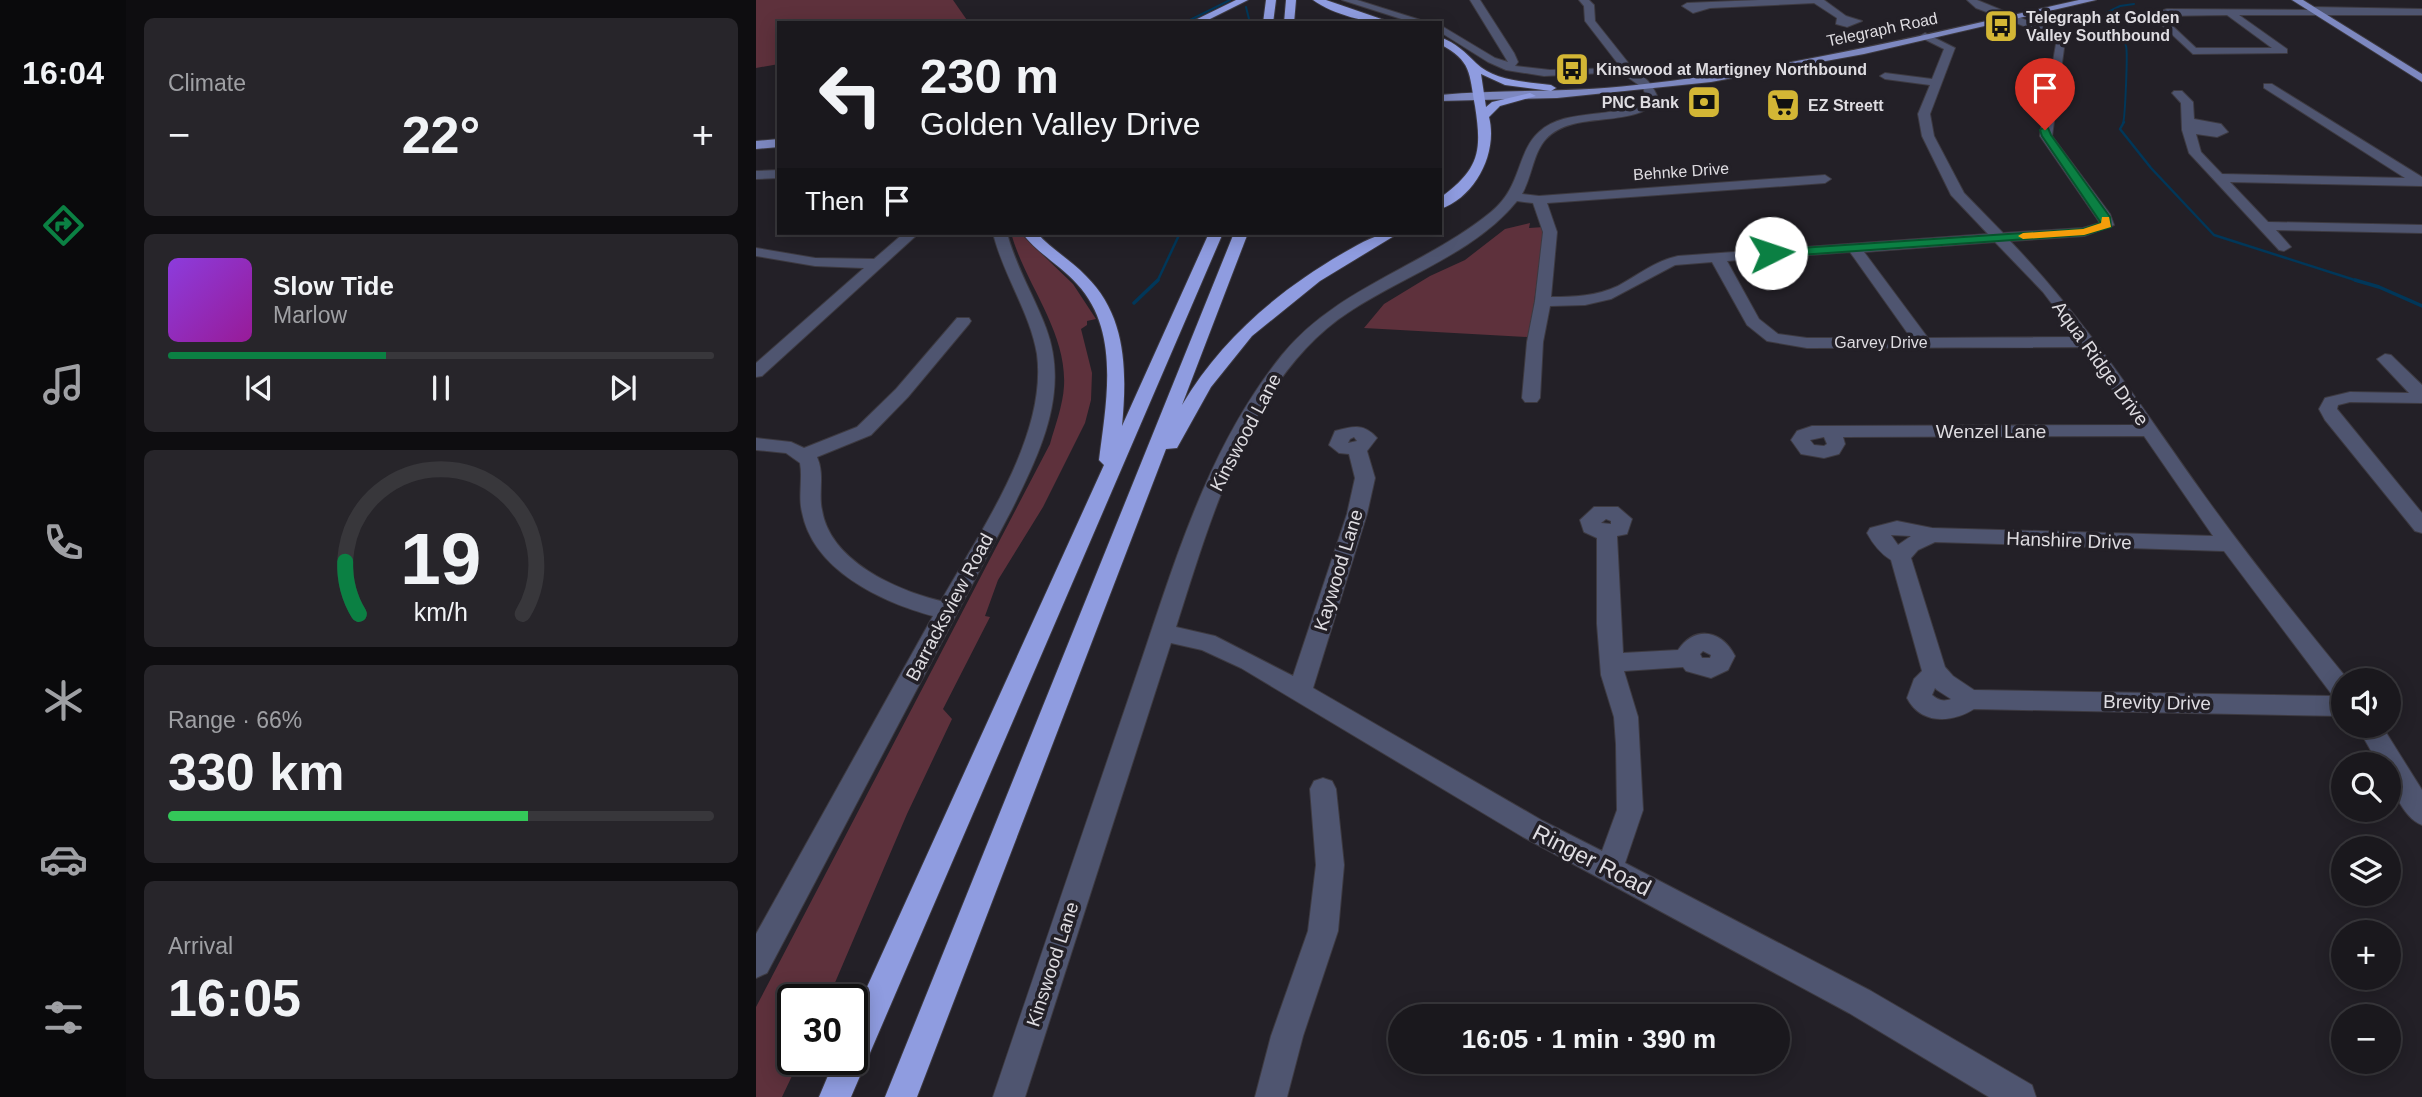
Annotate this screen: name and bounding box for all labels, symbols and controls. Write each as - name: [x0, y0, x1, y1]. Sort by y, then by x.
- bus stop icon: Telegraph at Golden Valley Southbound: [1982, 7, 2020, 45]
- street label: Telegraph Road: [1825, 9, 1939, 50]
- place label: Telegraph at Golden Valley Southbound: [2026, 9, 2180, 44]
- icon: left: [805, 49, 896, 140]
- text: 230 m: [920, 49, 1059, 103]
- bus stop icon: Kinswood at Martigney Northbound: [1553, 50, 1591, 88]
- text: 16:04: [22, 55, 104, 91]
- pin: [2015, 58, 2075, 130]
- place label: Kinswood at Martigney Northbound: [1596, 61, 1867, 78]
- icon: arrive: [2026, 69, 2064, 107]
- text: Climate: [168, 70, 246, 96]
- bank icon: PNC Bank: [1685, 83, 1723, 121]
- supermarket icon: EZ Streett: [1764, 86, 1802, 124]
- place label: PNC Bank: [1602, 94, 1679, 111]
- place label: EZ Streett: [1808, 97, 1884, 114]
- text: 22°: [402, 106, 480, 164]
- text: Golden Valley Drive: [920, 106, 1200, 142]
- text: −: [168, 114, 190, 156]
- text: +: [692, 114, 714, 156]
- street label: Behnke Drive: [1633, 160, 1730, 183]
- icon: arrive: [878, 182, 916, 220]
- text: Then: [805, 186, 864, 216]
- icon: directions: [39, 201, 88, 250]
- position arrow: [1734, 216, 1808, 290]
- text: Slow Tide: [273, 271, 394, 301]
- street label: Aqua Ridge Drive: [2048, 297, 2153, 430]
- text: Marlow: [273, 302, 347, 328]
- street label: Garvey Drive: [1834, 334, 1928, 351]
- icon: music: [39, 360, 88, 409]
- icon: previous: [240, 369, 278, 407]
- icon: pause: [422, 369, 460, 407]
- icon: next: [604, 369, 642, 407]
- street label: Kinswood Lane: [1206, 370, 1285, 495]
- street label: Wenzel Lane: [1936, 421, 2046, 442]
- street label: Kaywood Lane: [1310, 507, 1367, 633]
- icon: phone: [39, 518, 88, 567]
- text: 19: [401, 519, 481, 600]
- street label: Hanshire Drive: [2006, 528, 2132, 553]
- street label: Barracksview Road: [902, 530, 997, 684]
- text: km/h: [414, 598, 468, 626]
- map controls: [2331, 668, 2401, 1074]
- button: sound: [2331, 668, 2401, 738]
- icon: climate: [39, 676, 88, 725]
- street label: Brevity Drive: [2103, 691, 2211, 714]
- text: Range · 66%: [168, 707, 302, 733]
- text: 330 km: [168, 743, 344, 801]
- button: search: [2331, 752, 2401, 822]
- street label: Ringer Road: [1529, 819, 1655, 901]
- icon: car: [39, 835, 88, 884]
- button: layers: [2331, 836, 2401, 906]
- street label: Kinswood Lane: [1022, 899, 1083, 1029]
- button: +: [2331, 920, 2401, 990]
- text: Arrival: [168, 933, 233, 959]
- text: 16:05: [168, 969, 301, 1027]
- speed limit sign: 30: [777, 984, 868, 1075]
- icon: filters: [39, 993, 88, 1042]
- button: −: [2331, 1004, 2401, 1074]
- text: 16:05 · 1 min · 390 m: [1462, 1024, 1716, 1054]

